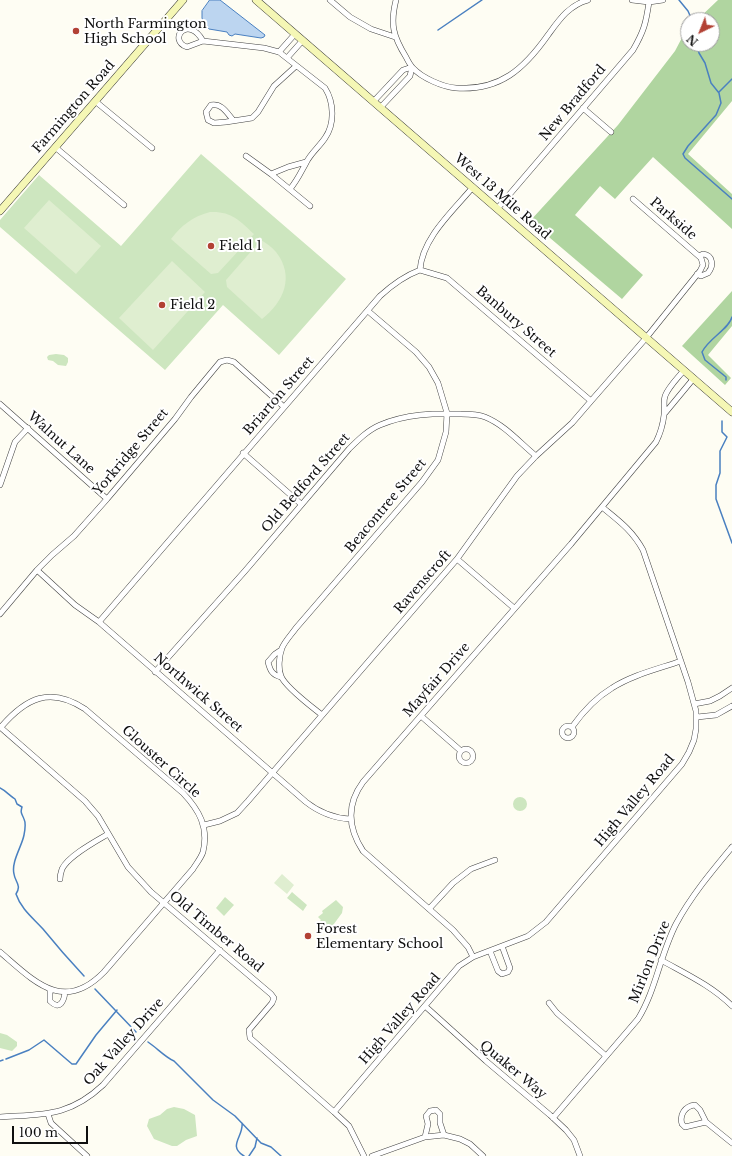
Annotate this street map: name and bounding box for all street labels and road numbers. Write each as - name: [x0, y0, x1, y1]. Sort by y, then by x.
- street label: Farmington Road: [30, 58, 118, 156]
- street label: New Bradford: [537, 62, 609, 144]
- street label: West 13 Mile Road: [451, 151, 553, 243]
- street label: Parkside: [646, 194, 700, 244]
- street label: Banbury Street: [473, 283, 559, 361]
- street label: Briarton Street: [241, 353, 317, 439]
- street label: Yorkridge Street: [90, 405, 172, 499]
- street label: Walnut Lane: [24, 409, 98, 477]
- street label: Old Bedford Street: [259, 430, 353, 536]
- street label: Beacontree Street: [342, 456, 430, 556]
- street label: Ravenscroft: [391, 547, 455, 617]
- street label: Mayfair Drive: [400, 640, 474, 720]
- street label: Northwick Street: [150, 650, 246, 736]
- street label: Glouster Circle: [118, 723, 204, 801]
- street label: High Valley Road: [592, 752, 678, 850]
- street label: Old Timber Road: [166, 888, 266, 976]
- street label: Mirlon Drive: [626, 919, 674, 1005]
- street label: High Valley Road: [356, 970, 444, 1068]
- street label: Oak Valley Drive: [81, 995, 167, 1089]
- street label: Quaker Way: [476, 1038, 550, 1102]

